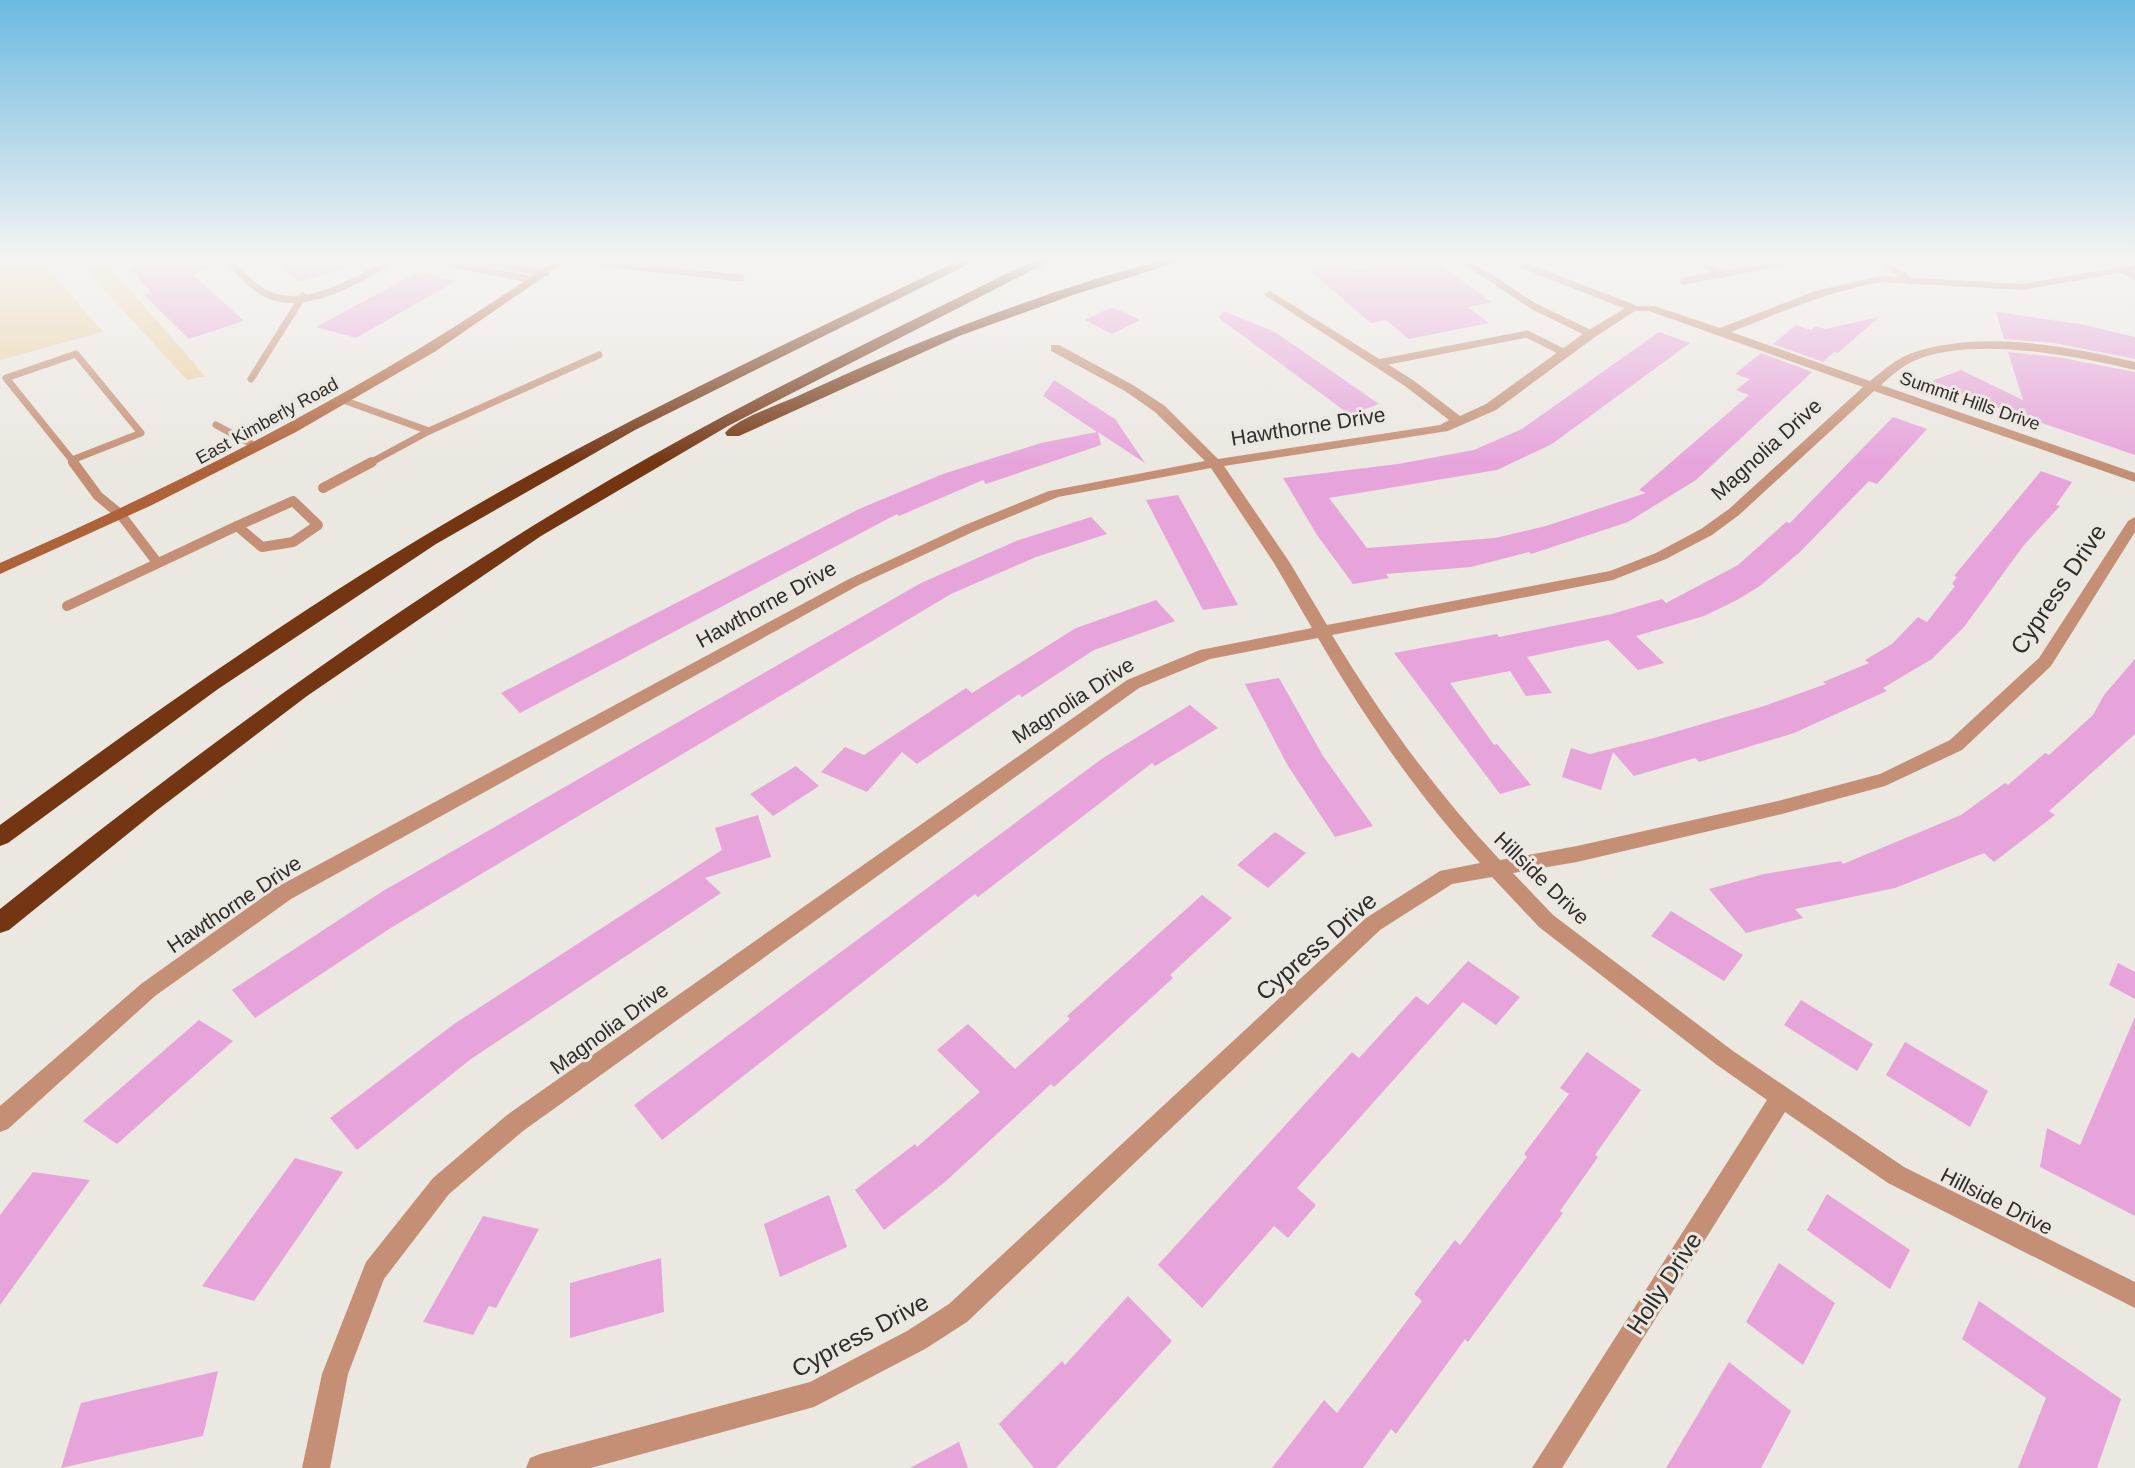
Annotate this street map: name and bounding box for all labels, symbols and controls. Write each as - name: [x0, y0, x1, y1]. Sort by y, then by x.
- street label: Summit Hills Drive: [1897, 368, 2043, 434]
- street label: East Kimberly Road: [193, 374, 341, 468]
- street label: Magnolia Drive: [1706, 394, 1826, 504]
- street label: Hawthorne Drive: [1229, 402, 1387, 450]
- street label: Cypress Drive: [2005, 519, 2111, 659]
- street label: Hawthorne Drive: [692, 556, 840, 652]
- street label: Magnolia Drive: [1008, 652, 1138, 748]
- street label: Hillside Drive: [1490, 827, 1594, 929]
- street label: Hawthorne Drive: [163, 851, 305, 957]
- street label: Cypress Drive: [1250, 886, 1382, 1006]
- street label: Magnolia Drive: [546, 978, 672, 1078]
- street label: Hillside Drive: [1937, 1163, 2057, 1239]
- street label: Holly Drive: [1621, 1227, 1707, 1339]
- street label: Cypress Drive: [787, 1288, 933, 1382]

